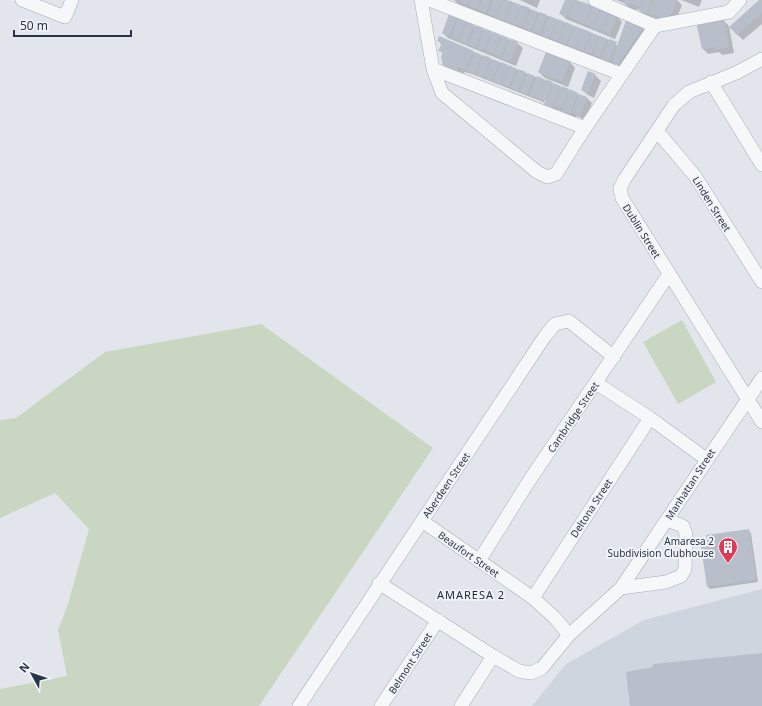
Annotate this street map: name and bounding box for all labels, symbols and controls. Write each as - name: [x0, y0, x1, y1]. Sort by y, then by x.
- scale bar: [14, 12, 131, 38]
- text: 50 m: [20, 17, 48, 34]
- street label: Linden Street: [690, 174, 735, 235]
- street label: Dublin Street: [620, 201, 664, 261]
- street label: Cambridge Street: [544, 379, 602, 455]
- street label: Manhattan Street: [662, 445, 718, 522]
- street label: Aberdeen Street: [419, 449, 473, 521]
- street label: Deltona Street: [567, 476, 615, 540]
- street label: Beaufort Street: [436, 528, 503, 581]
- place label: Amaresa 2 Subdivision Clubhouse: [608, 534, 714, 560]
- building icon: Amaresa 2 Subdivision Clubhouse: [717, 536, 739, 564]
- district label: AMARESA 2: [437, 587, 505, 602]
- street label: Belmont Street: [385, 629, 435, 696]
- north arrow: [12, 654, 52, 694]
- text: N: [15, 659, 33, 676]

